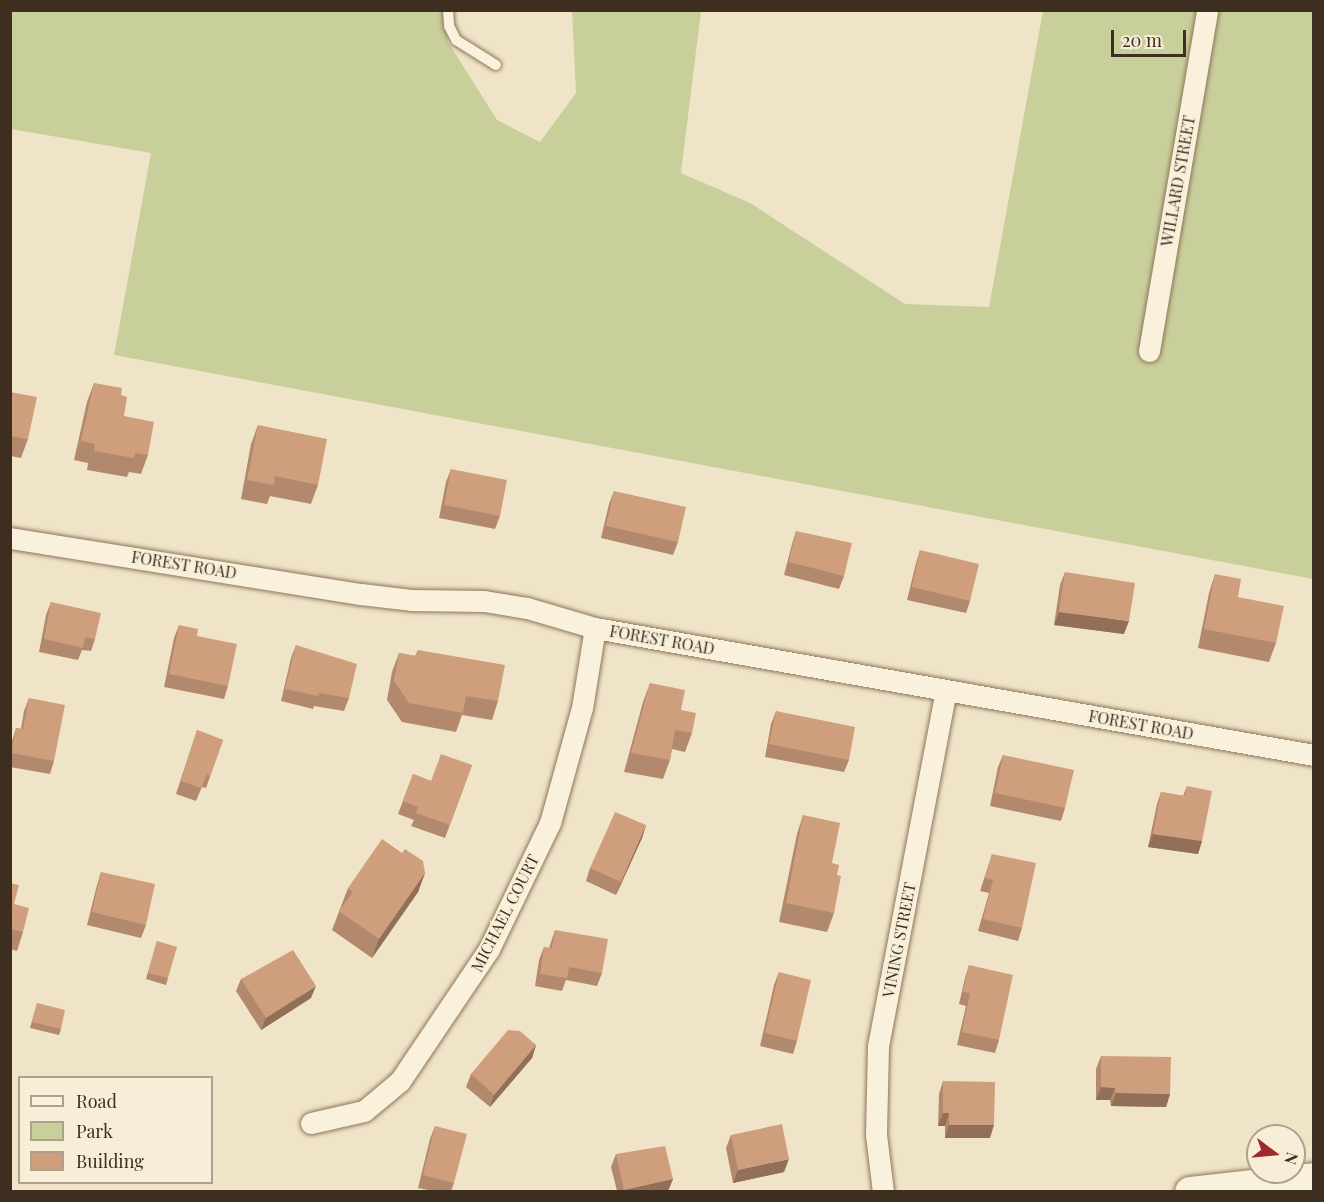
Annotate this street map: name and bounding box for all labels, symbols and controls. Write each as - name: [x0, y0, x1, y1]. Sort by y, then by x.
- scale bar: [1114, 18, 1189, 56]
- text: 20 m: [1122, 28, 1162, 52]
- street label: WILLARD STREET: [1157, 114, 1199, 248]
- street label: FOREST ROAD: [130, 547, 238, 583]
- street label: FOREST ROAD: [608, 621, 716, 659]
- street label: FOREST ROAD: [1087, 706, 1195, 744]
- street label: MICHAEL COURT: [467, 851, 543, 975]
- street label: VINING STREET: [878, 881, 920, 999]
- legend: [18, 1076, 213, 1184]
- text: Road: [76, 1089, 117, 1113]
- text: Park: [76, 1119, 113, 1143]
- north arrow: [1246, 1124, 1306, 1184]
- text: Building: [76, 1149, 144, 1173]
- text: N: [1280, 1150, 1304, 1167]

